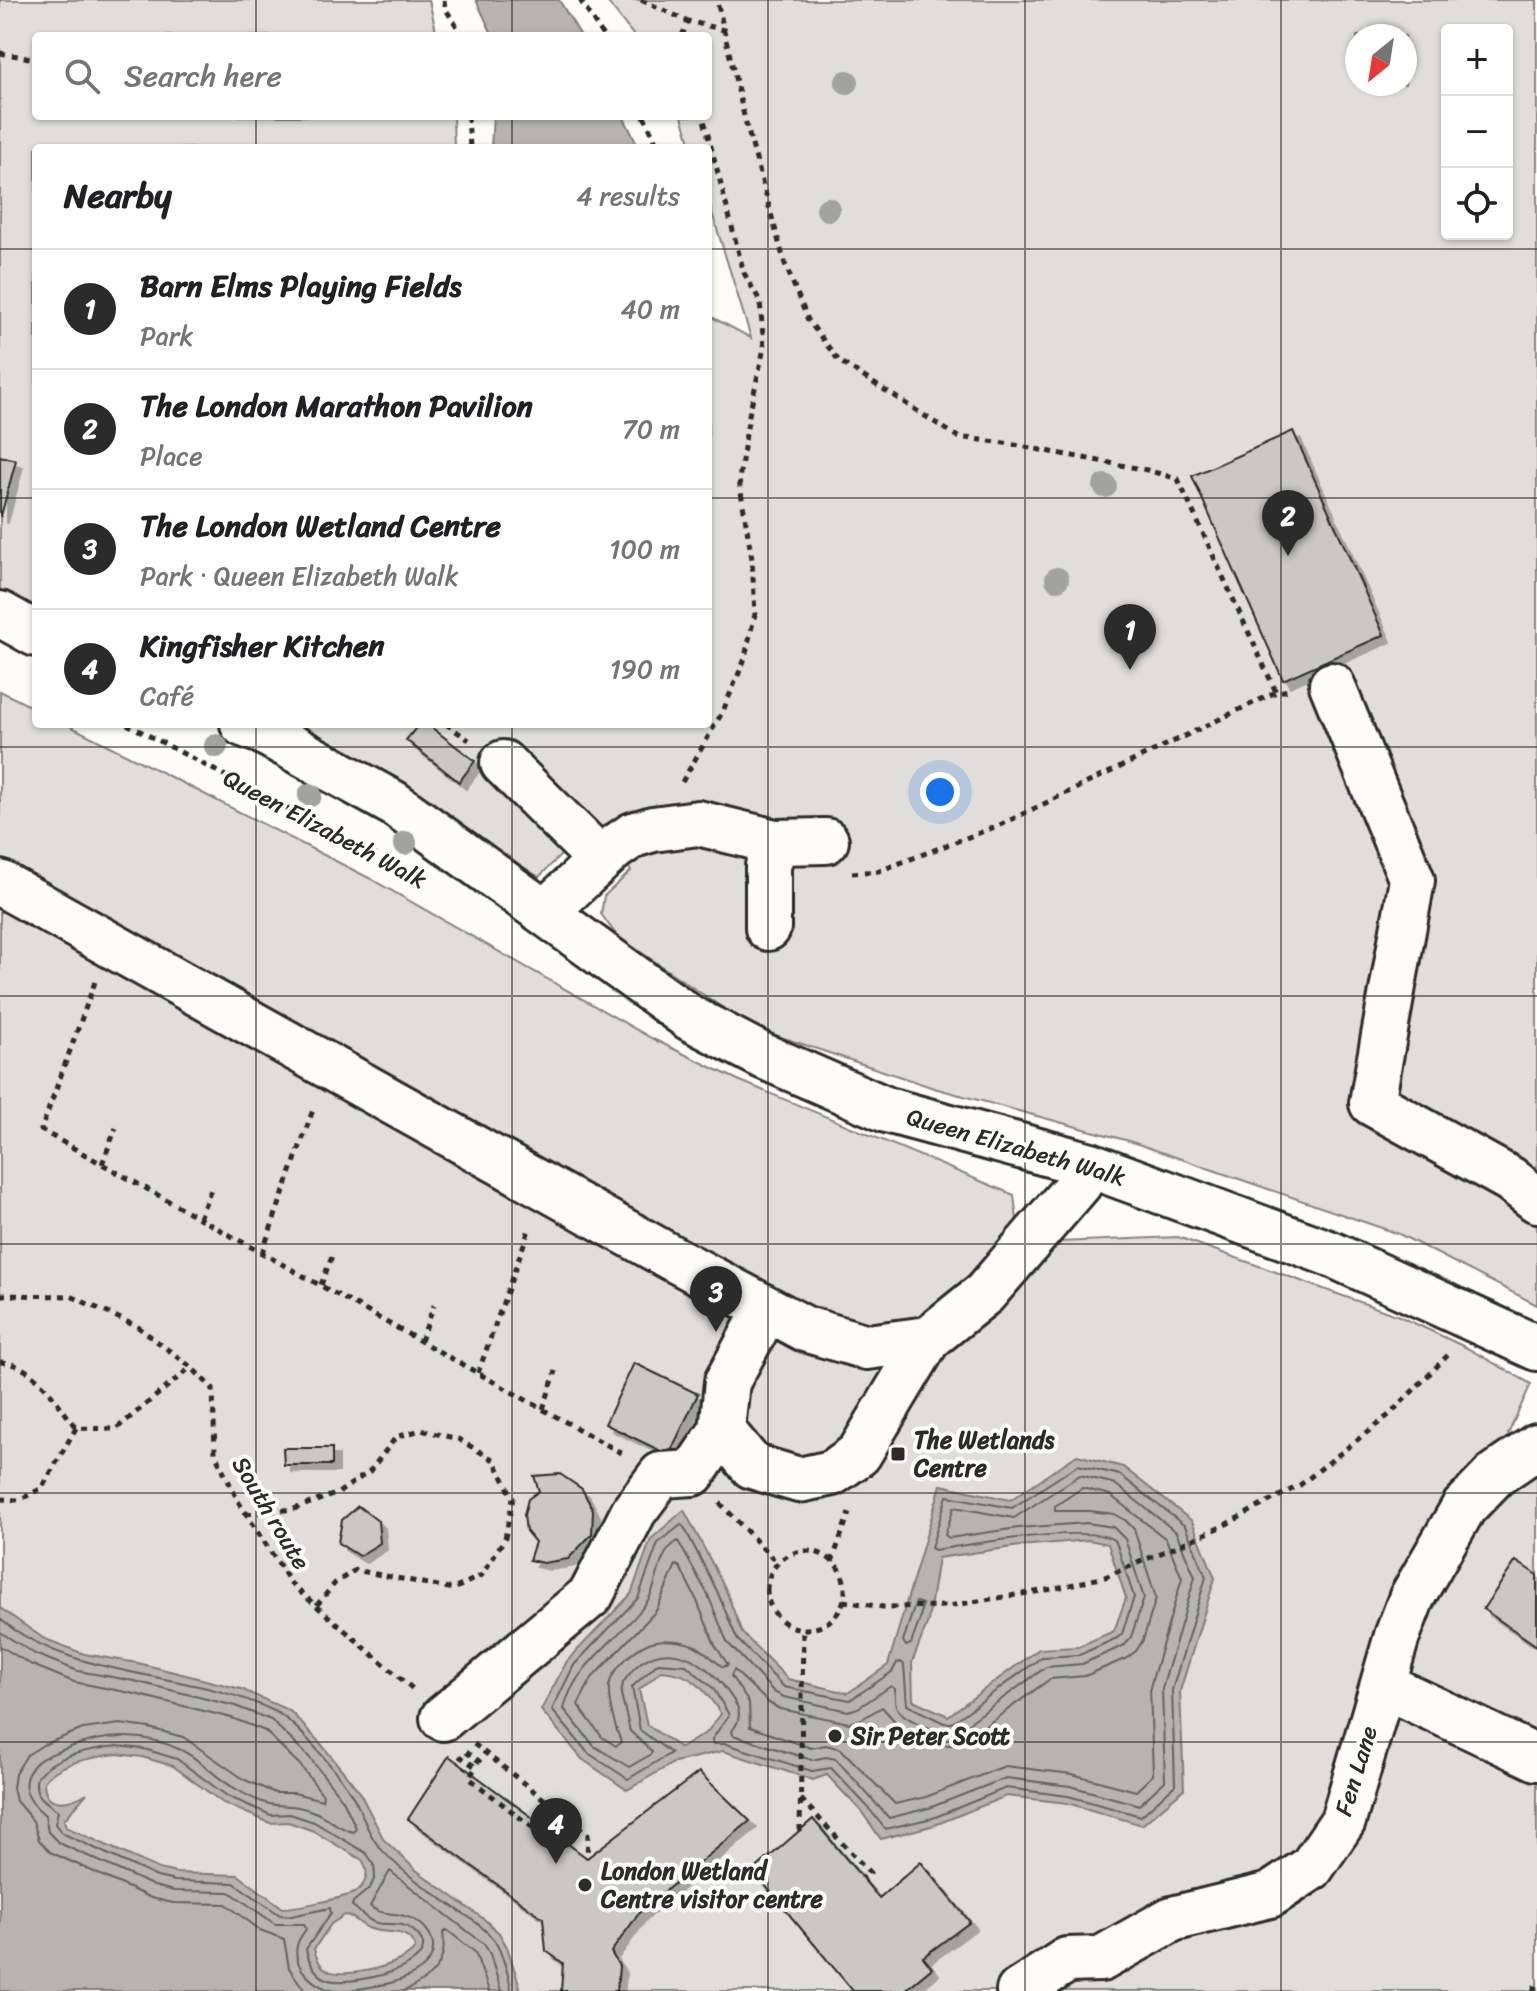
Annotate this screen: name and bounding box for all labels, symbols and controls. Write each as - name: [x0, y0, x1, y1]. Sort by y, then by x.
- north arrow: [1345, 24, 1417, 96]
- map controls: [1441, 24, 1513, 240]
- button: +: [1441, 24, 1513, 96]
- search box: [32, 32, 712, 120]
- text: Search here: [124, 49, 282, 103]
- icon: search: [60, 54, 104, 98]
- button: −: [1441, 96, 1513, 168]
- text: Nearby: [64, 166, 172, 226]
- button: locate: [1441, 168, 1513, 240]
- text: 4 results: [576, 173, 680, 219]
- text: Barn Elms Playing Fields: [140, 259, 462, 313]
- text: 1: [84, 286, 96, 332]
- text: 40 m: [621, 286, 680, 332]
- text: Park: [140, 313, 193, 359]
- text: The London Marathon Pavilion: [140, 379, 533, 433]
- text: 2: [82, 406, 98, 452]
- text: 70 m: [622, 406, 680, 452]
- text: Place: [140, 433, 203, 479]
- pin: 2: [1262, 490, 1314, 556]
- text: The London Wetland Centre: [140, 499, 501, 553]
- text: 3: [83, 526, 97, 572]
- text: 100 m: [609, 526, 680, 572]
- text: Park · Queen Elizabeth Walk: [140, 553, 459, 599]
- pin: 1: [1104, 604, 1156, 670]
- text: Kingfisher Kitchen: [140, 619, 385, 673]
- text: 4: [82, 646, 98, 692]
- text: 190 m: [610, 646, 680, 692]
- text: Café: [140, 673, 194, 719]
- street label: Queen Elizabeth Walk: [215, 757, 435, 901]
- your location: [920, 772, 960, 812]
- street label: Queen Elizabeth Walk: [902, 1096, 1131, 1198]
- pin: 3: [690, 1266, 742, 1332]
- place label: The Wetlands Centre: [913, 1419, 1056, 1489]
- marker: The Wetlands Centre: [889, 1445, 907, 1463]
- street label: South route: [220, 1448, 322, 1578]
- place label: Sir Peter Scott: [850, 1715, 1010, 1757]
- street label: Fen Lane: [1322, 1720, 1390, 1821]
- marker: Sir Peter Scott: [826, 1727, 844, 1745]
- pin: 4: [530, 1798, 582, 1864]
- place label: London Wetland Centre visitor centre: [600, 1850, 823, 1920]
- marker: London Wetland Centre visitor centre: [576, 1876, 594, 1894]

